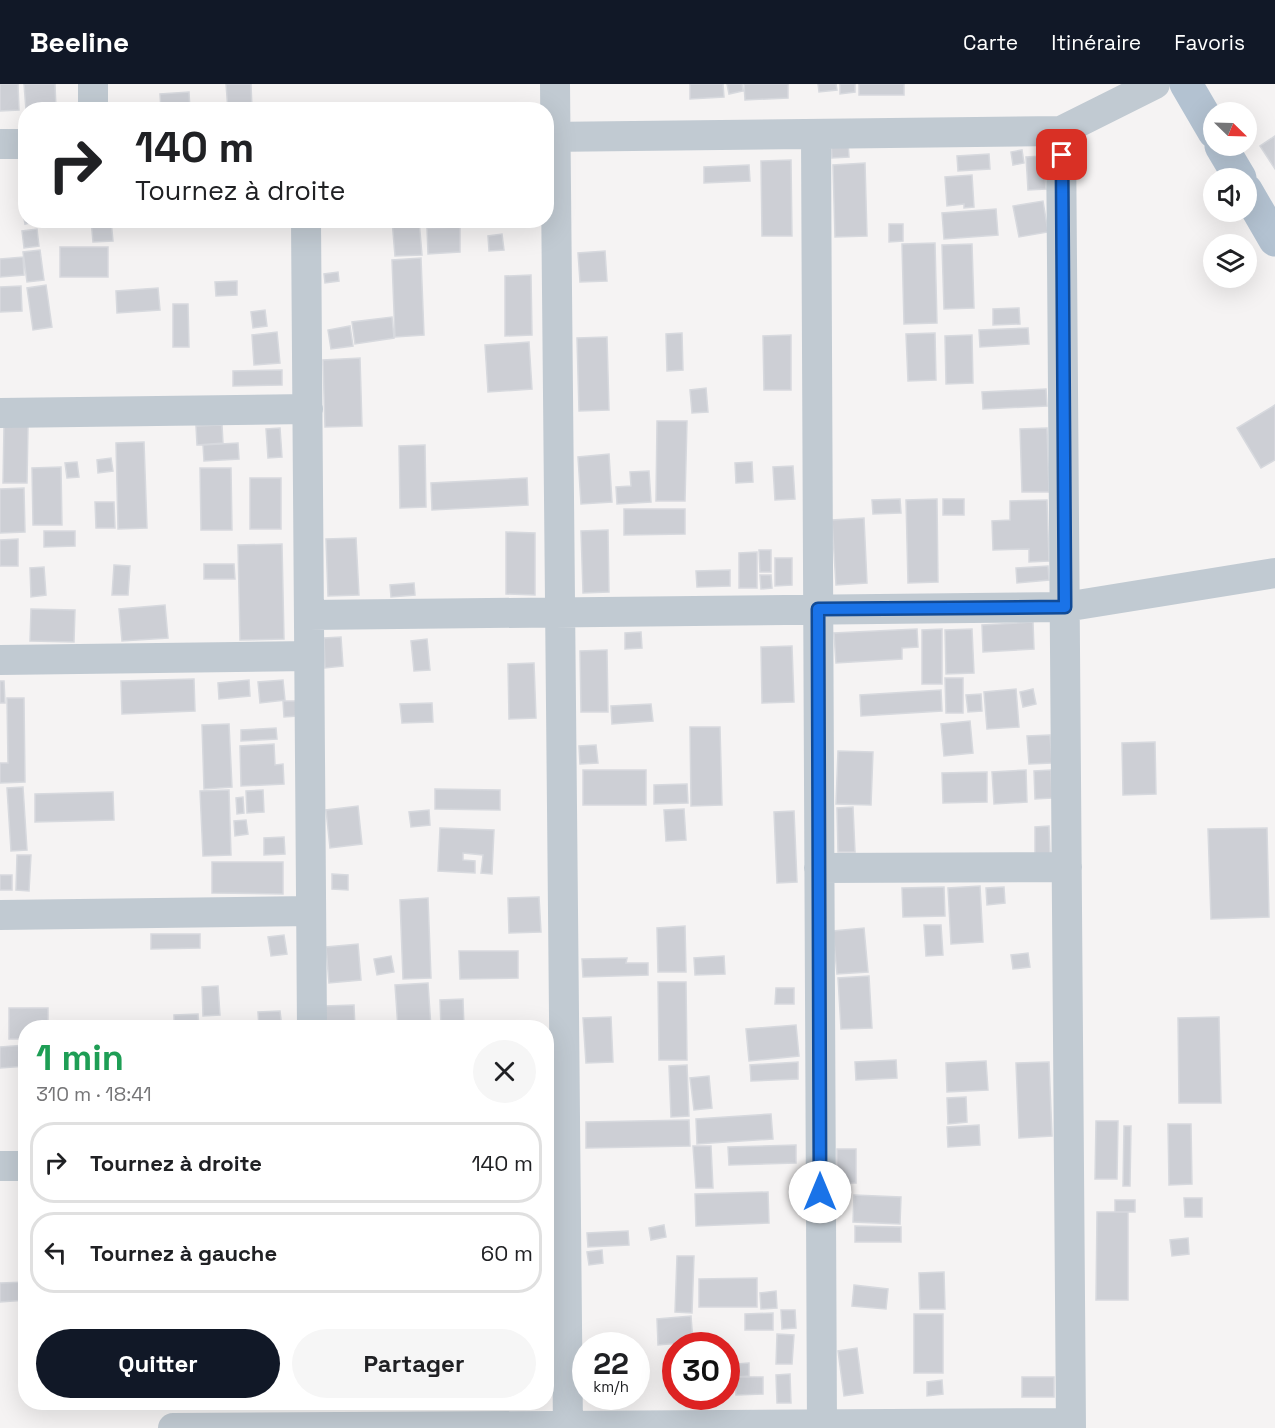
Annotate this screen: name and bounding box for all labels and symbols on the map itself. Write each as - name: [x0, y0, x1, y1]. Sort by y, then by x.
- north arrow: [1203, 102, 1257, 156]
- pin: [1036, 129, 1087, 180]
- position arrow: [788, 1160, 852, 1224]
- speed limit sign: 30: [662, 1332, 740, 1410]

